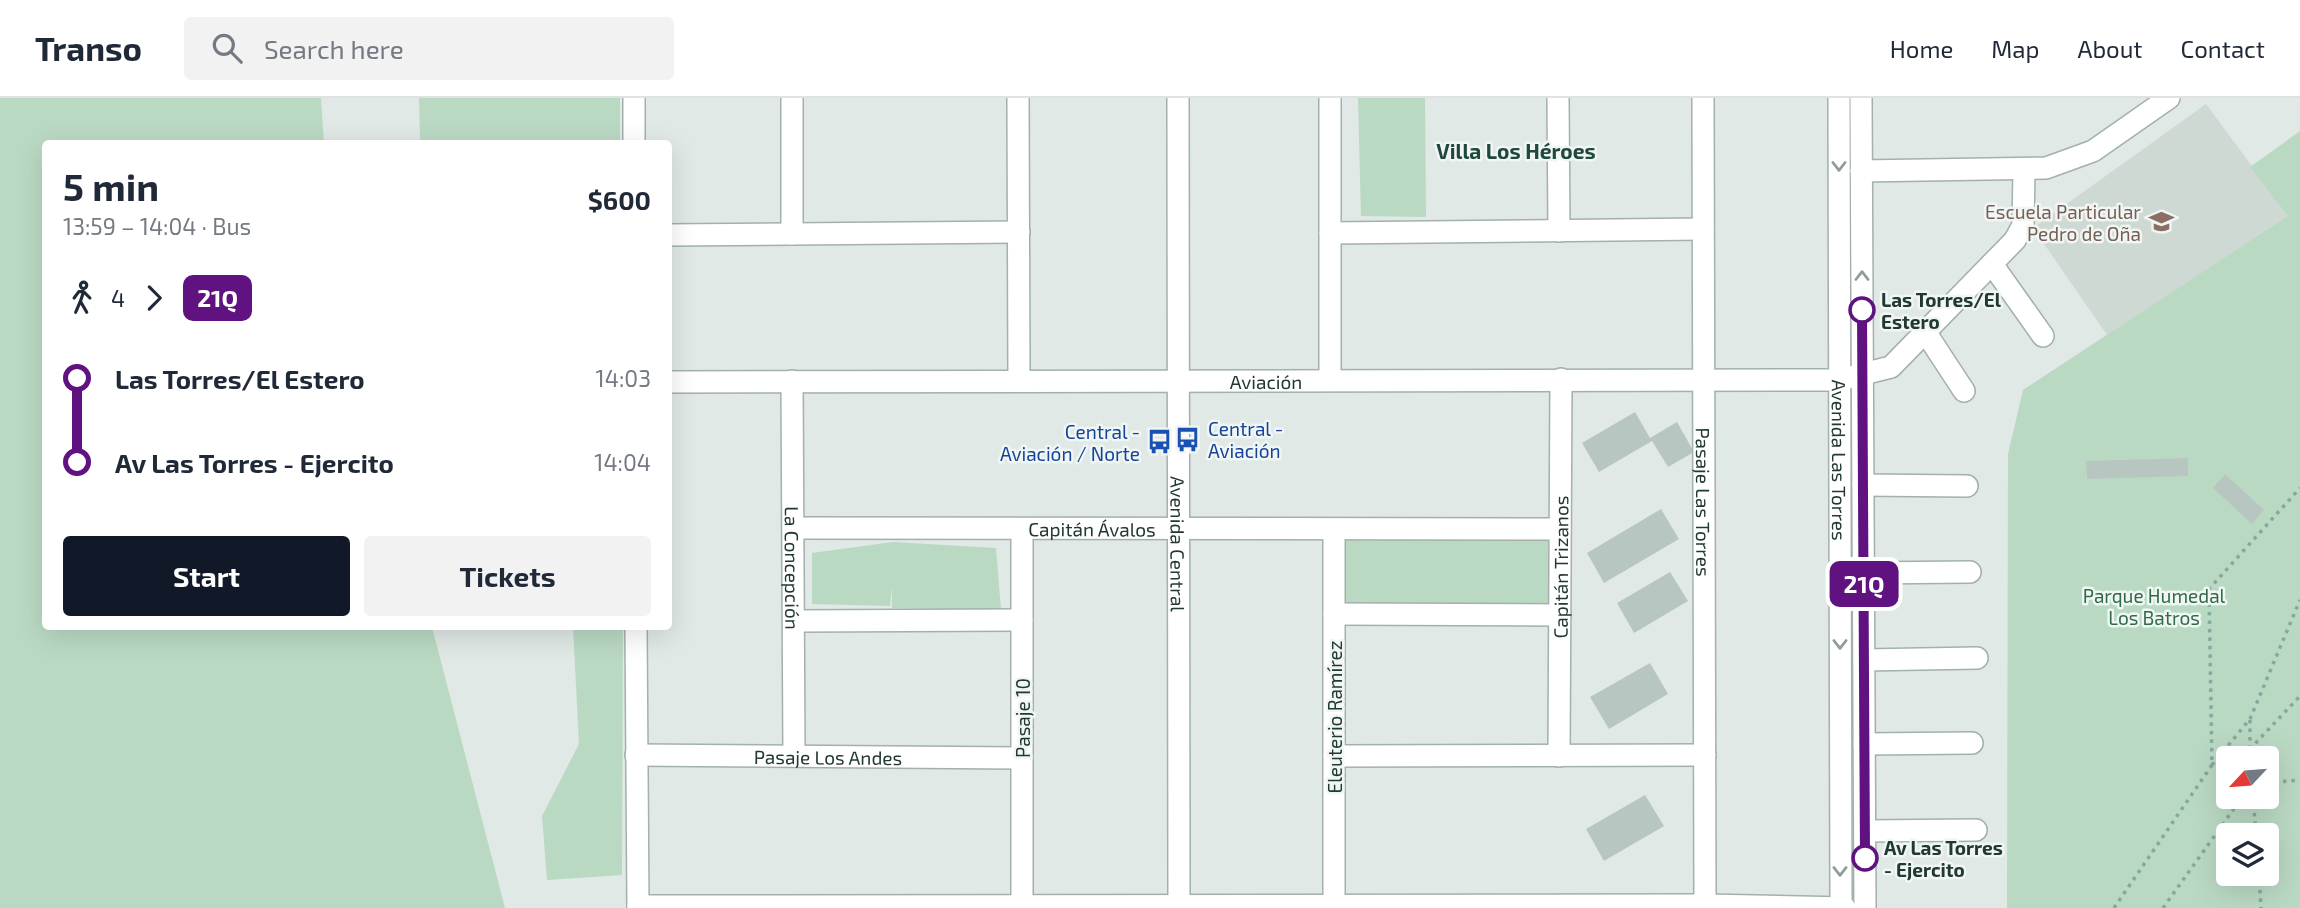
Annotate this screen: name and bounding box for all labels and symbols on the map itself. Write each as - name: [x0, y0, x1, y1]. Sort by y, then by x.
- district label: Villa Los Héroes: [1436, 138, 1596, 163]
- one-way arrow: [1831, 161, 1847, 172]
- place label: Escuela Particular Pedro de Oña: [1985, 200, 2141, 245]
- school or university icon: Escuela Particular Pedro de Oña: [2147, 208, 2175, 236]
- one-way arrow: [1854, 271, 1870, 281]
- place label: Las Torres/El Estero: [1881, 288, 2002, 333]
- marker: Las Torres/El Estero: [1849, 297, 1875, 323]
- street label: Aviación: [1230, 369, 1302, 393]
- street label: Avenida Las Torres: [1828, 379, 1852, 541]
- place label: Central - Aviación: [1208, 417, 1283, 462]
- place label: Central - Aviación / Norte: [1000, 420, 1140, 465]
- bus stop icon: Central - Aviación: [1174, 425, 1202, 453]
- street label: Pasaje Las Torres: [1692, 427, 1716, 577]
- bus stop icon: Central - Aviación / Norte: [1146, 428, 1174, 456]
- street label: Avenida Central: [1167, 476, 1190, 612]
- street label: Capitán Trizanos: [1548, 496, 1572, 638]
- street label: La Concepción: [781, 506, 805, 630]
- street label: Capitán Ávalos: [1028, 517, 1156, 540]
- line badge: 21Q: [1824, 561, 1904, 607]
- park label: Parque Humedal Los Batros: [2083, 584, 2226, 629]
- one-way arrow: [1832, 639, 1848, 650]
- street label: Eleuterio Ramírez: [1323, 641, 1346, 793]
- street label: Pasaje 10: [1011, 678, 1034, 758]
- street label: Pasaje Los Andes: [754, 744, 902, 769]
- north arrow: [2216, 746, 2278, 808]
- place label: Av Las Torres - Ejercito: [1884, 836, 2003, 881]
- marker: Av Las Torres - Ejercito: [1852, 845, 1878, 871]
- one-way arrow: [1832, 867, 1848, 877]

